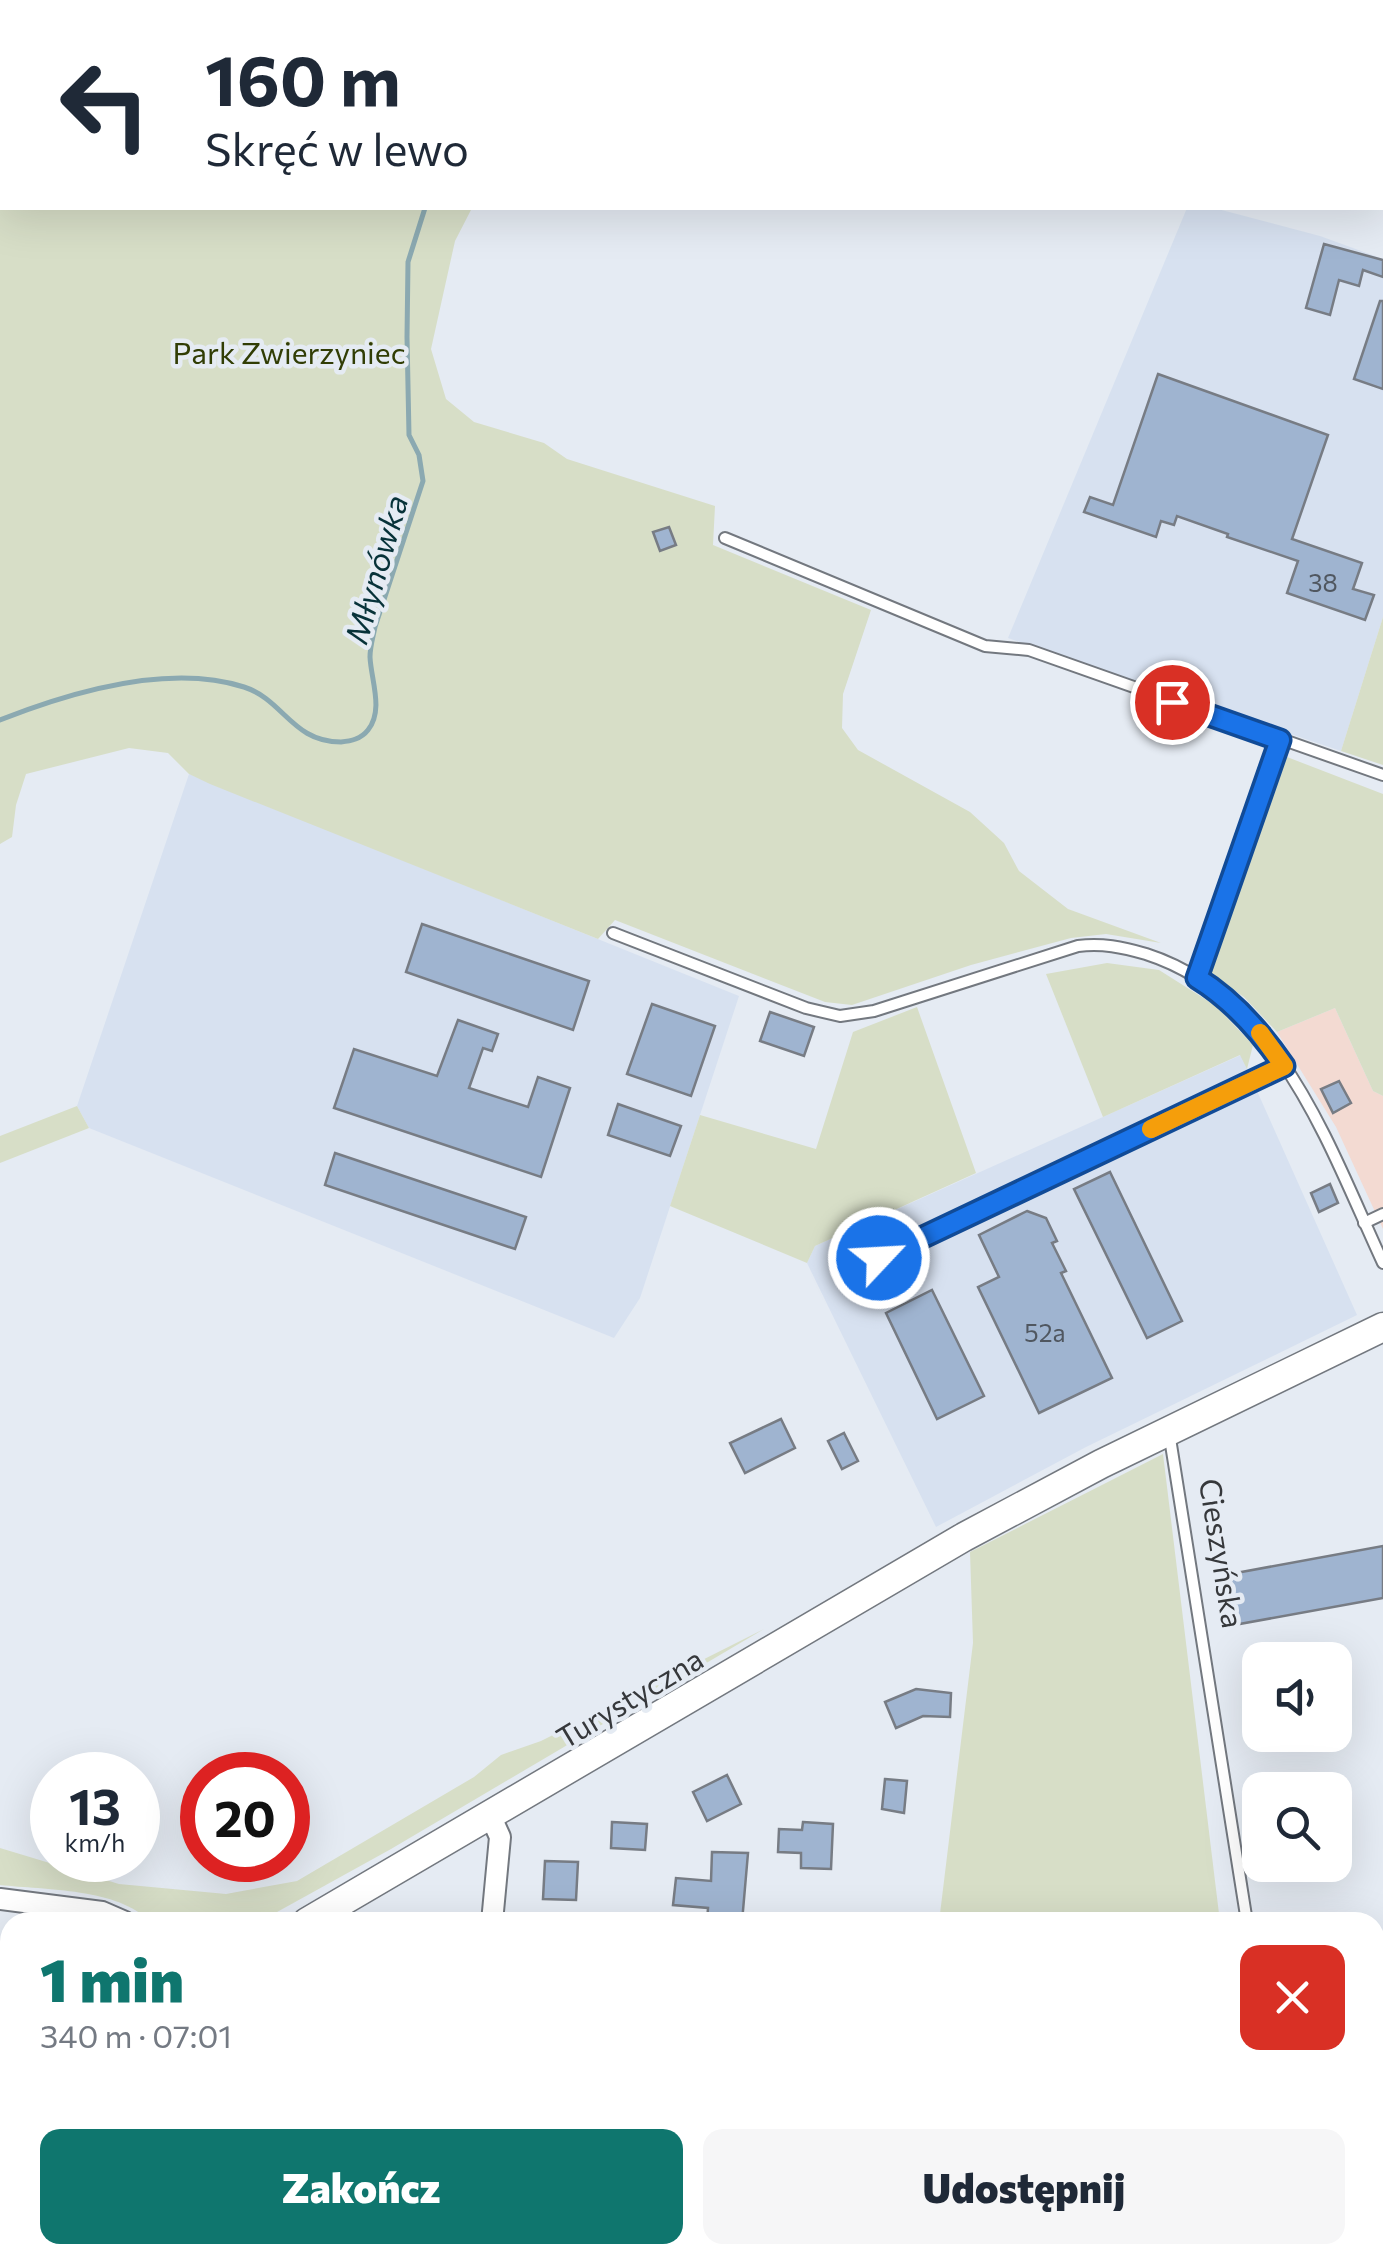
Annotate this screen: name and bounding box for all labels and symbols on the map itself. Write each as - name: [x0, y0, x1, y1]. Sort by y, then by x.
- park label: Park Zwierzyniec: [173, 333, 405, 370]
- water label: Młynówka: [335, 490, 415, 648]
- house number: 38: [1308, 567, 1338, 597]
- pin: [1130, 660, 1215, 745]
- position arrow: [827, 1206, 931, 1310]
- house number: 52a: [1024, 1317, 1066, 1347]
- street label: Cieszyńska: [1193, 1476, 1253, 1630]
- street label: Turystyczna: [549, 1639, 709, 1755]
- speed limit sign: 20: [180, 1752, 310, 1882]

